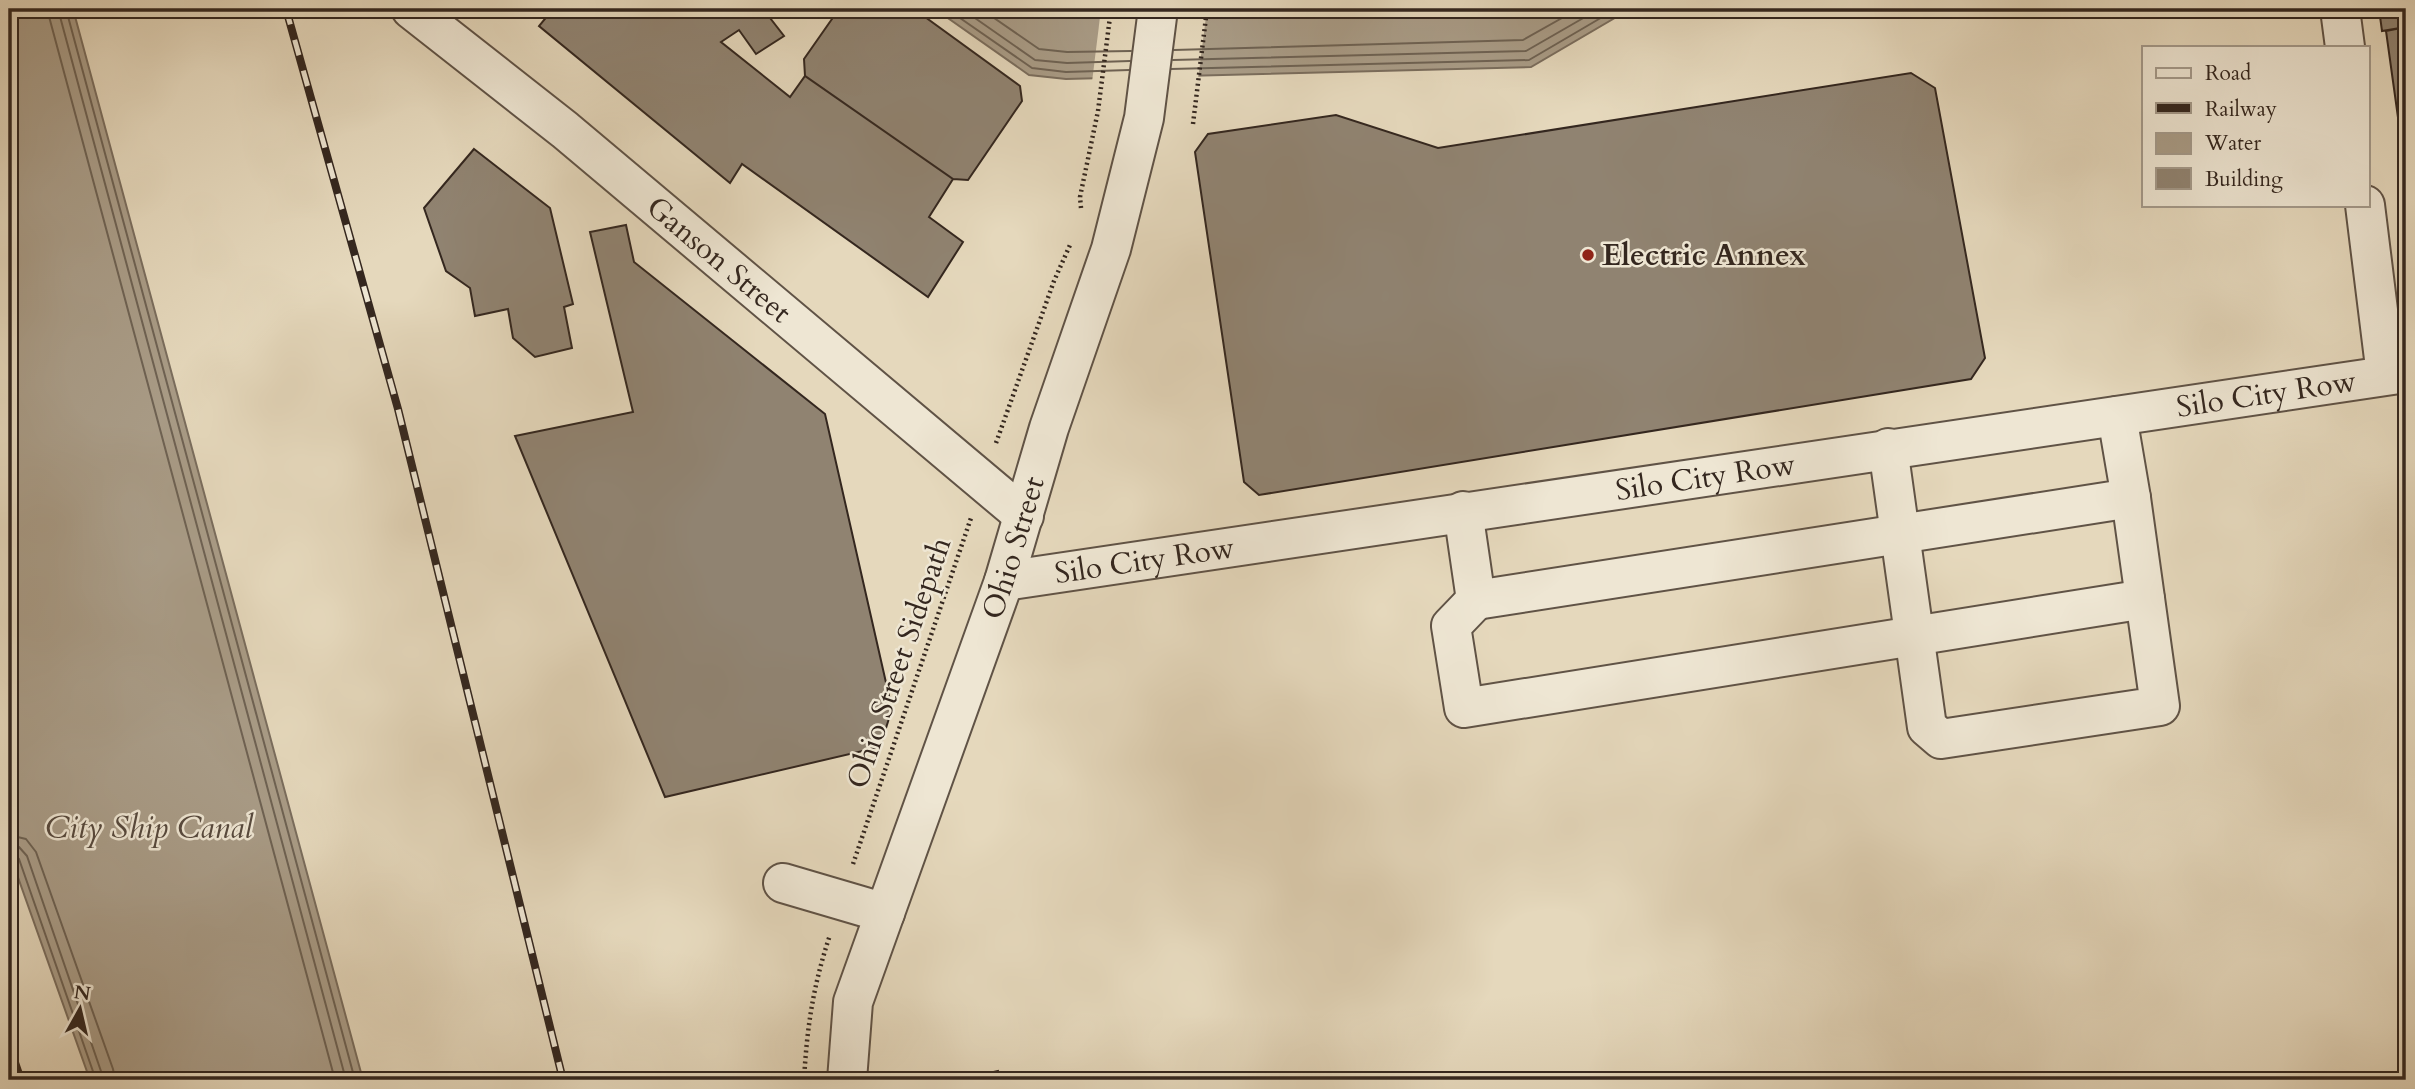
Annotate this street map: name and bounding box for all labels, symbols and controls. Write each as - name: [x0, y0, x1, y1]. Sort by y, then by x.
- legend: [2142, 46, 2370, 206]
- text: Road: [2205, 59, 2251, 88]
- text: Railway: [2205, 95, 2277, 124]
- text: Water: [2204, 129, 2261, 158]
- text: Building: [2205, 165, 2283, 194]
- street label: Ganson Street: [638, 187, 800, 333]
- place label: Electric Annex: [1602, 235, 1806, 276]
- marker: Electric Annex: [1580, 247, 1596, 263]
- street label: Silo City Row: [2174, 360, 2359, 427]
- street label: Silo City Row: [1613, 443, 1798, 511]
- street label: Ohio Street: [971, 471, 1054, 625]
- street label: Silo City Row: [1052, 527, 1237, 594]
- street label: Ohio Street Sidepath: [837, 531, 961, 794]
- water label: City Ship Canal: [45, 806, 254, 850]
- north arrow: [46, 974, 116, 1044]
- text: N: [72, 979, 93, 1007]

